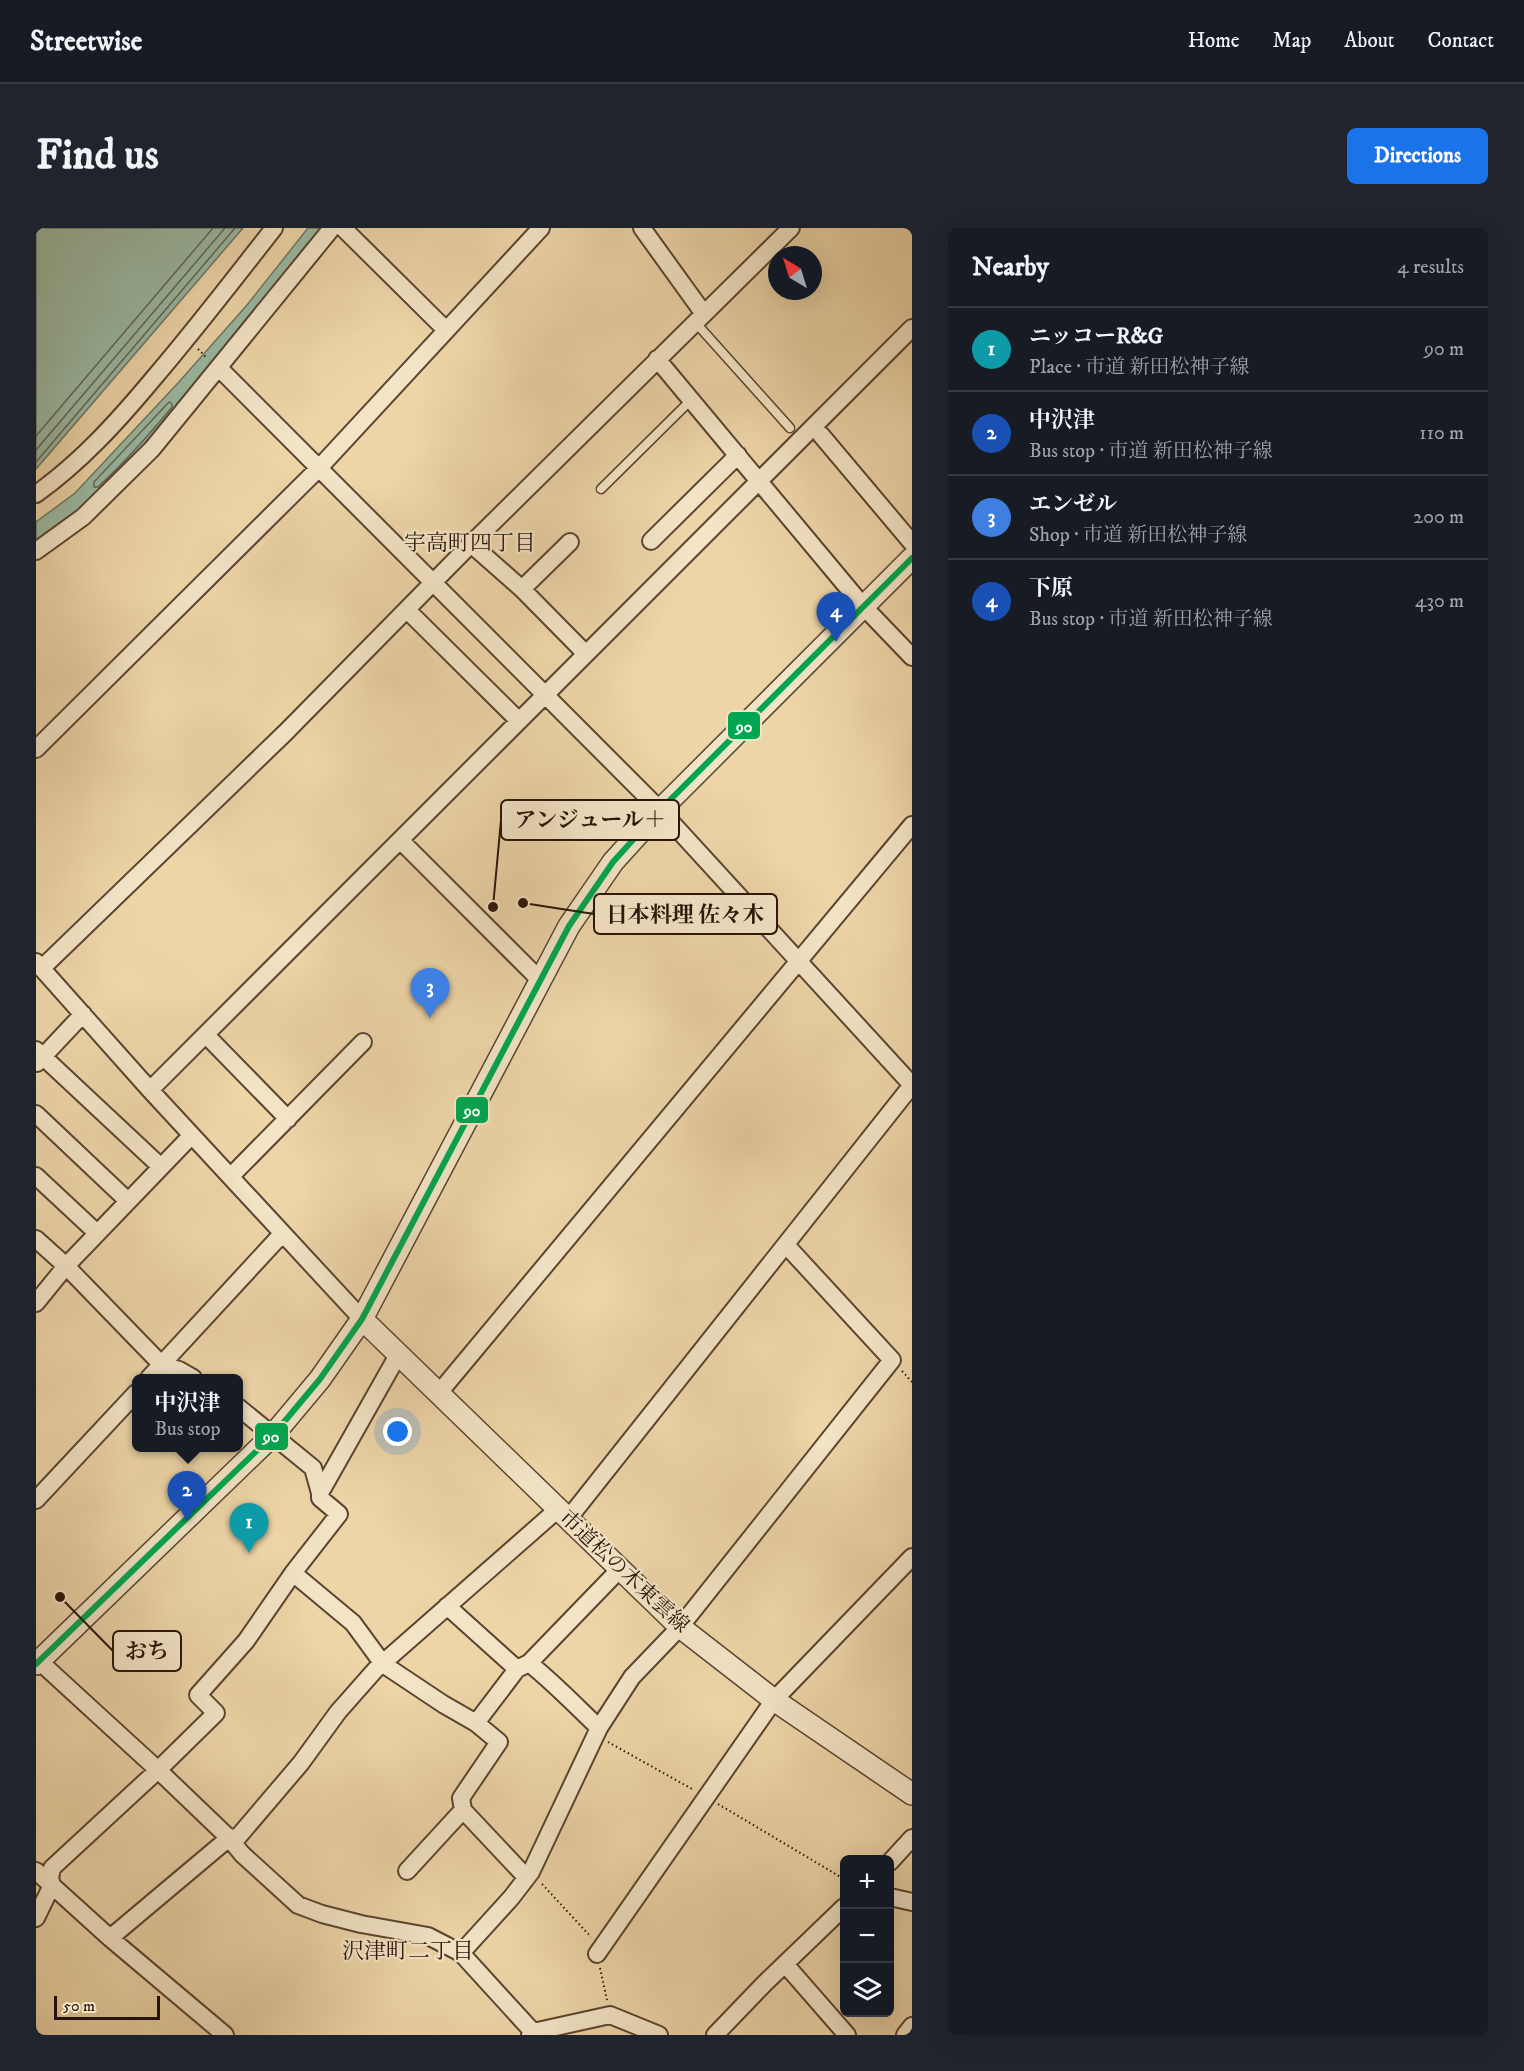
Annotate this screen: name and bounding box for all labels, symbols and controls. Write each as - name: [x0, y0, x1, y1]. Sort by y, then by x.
- text: Streetwise: [30, 24, 142, 59]
- text: Home: [1188, 28, 1240, 54]
- text: Map: [1273, 28, 1311, 54]
- text: About: [1344, 28, 1395, 54]
- text: Contact: [1428, 28, 1494, 54]
- button: Directions: [1347, 128, 1488, 184]
- text: Find us: [36, 130, 159, 182]
- north arrow: [768, 246, 822, 300]
- text: Nearby: [972, 251, 1049, 284]
- text: 4 results: [1397, 255, 1464, 280]
- text: ニッコーR&G: [1029, 323, 1163, 350]
- text: 1: [988, 337, 995, 362]
- text: 90 m: [1424, 337, 1464, 362]
- text: Place · 市道 新田松神子線: [1029, 355, 1250, 380]
- text: 中沢津: [1029, 407, 1095, 434]
- text: 2: [987, 421, 996, 446]
- text: 110 m: [1419, 421, 1464, 446]
- text: Bus stop · 市道 新田松神子線: [1029, 439, 1273, 464]
- text: エンゼル: [1029, 491, 1117, 518]
- text: 3: [988, 505, 995, 530]
- text: 200 m: [1413, 505, 1464, 530]
- text: Shop · 市道 新田松神子線: [1029, 523, 1247, 548]
- district label: 宇高町四丁目: [404, 530, 536, 557]
- text: 下原: [1029, 575, 1073, 602]
- text: 4: [986, 589, 997, 614]
- text: 430 m: [1415, 589, 1464, 614]
- pin: 4: [816, 592, 856, 642]
- text: Bus stop · 市道 新田松神子線: [1029, 607, 1273, 632]
- line badge: 90: [727, 711, 761, 740]
- text: 90: [735, 717, 753, 737]
- callout: アンジュール＋: [501, 800, 679, 840]
- text: アンジュール＋: [514, 807, 666, 834]
- callout: 日本料理 佐々木: [594, 894, 777, 934]
- text: 日本料理 佐々木: [606, 902, 764, 929]
- pin: 3: [410, 968, 450, 1018]
- line badge: 90: [455, 1096, 489, 1124]
- text: 90: [463, 1101, 481, 1121]
- popup: [132, 1374, 243, 1452]
- text: 中沢津: [154, 1390, 220, 1417]
- text: Bus stop: [154, 1417, 221, 1442]
- your location: [383, 1417, 412, 1446]
- line badge: 90: [254, 1422, 289, 1451]
- text: 90: [262, 1427, 280, 1447]
- pin: 2: [168, 1472, 206, 1521]
- pin: 1: [230, 1504, 268, 1553]
- street label: 市道松の木東雲線: [554, 1505, 694, 1639]
- callout: おち: [113, 1631, 181, 1671]
- text: おち: [125, 1638, 169, 1665]
- map controls: [840, 1855, 894, 2017]
- button: +: [840, 1855, 894, 1909]
- button: −: [840, 1909, 894, 1963]
- district label: 沢津町二丁目: [342, 1938, 474, 1965]
- button: layers: [840, 1963, 894, 2017]
- scale bar: [54, 1993, 160, 2020]
- text: 50 m: [63, 1996, 95, 2016]

